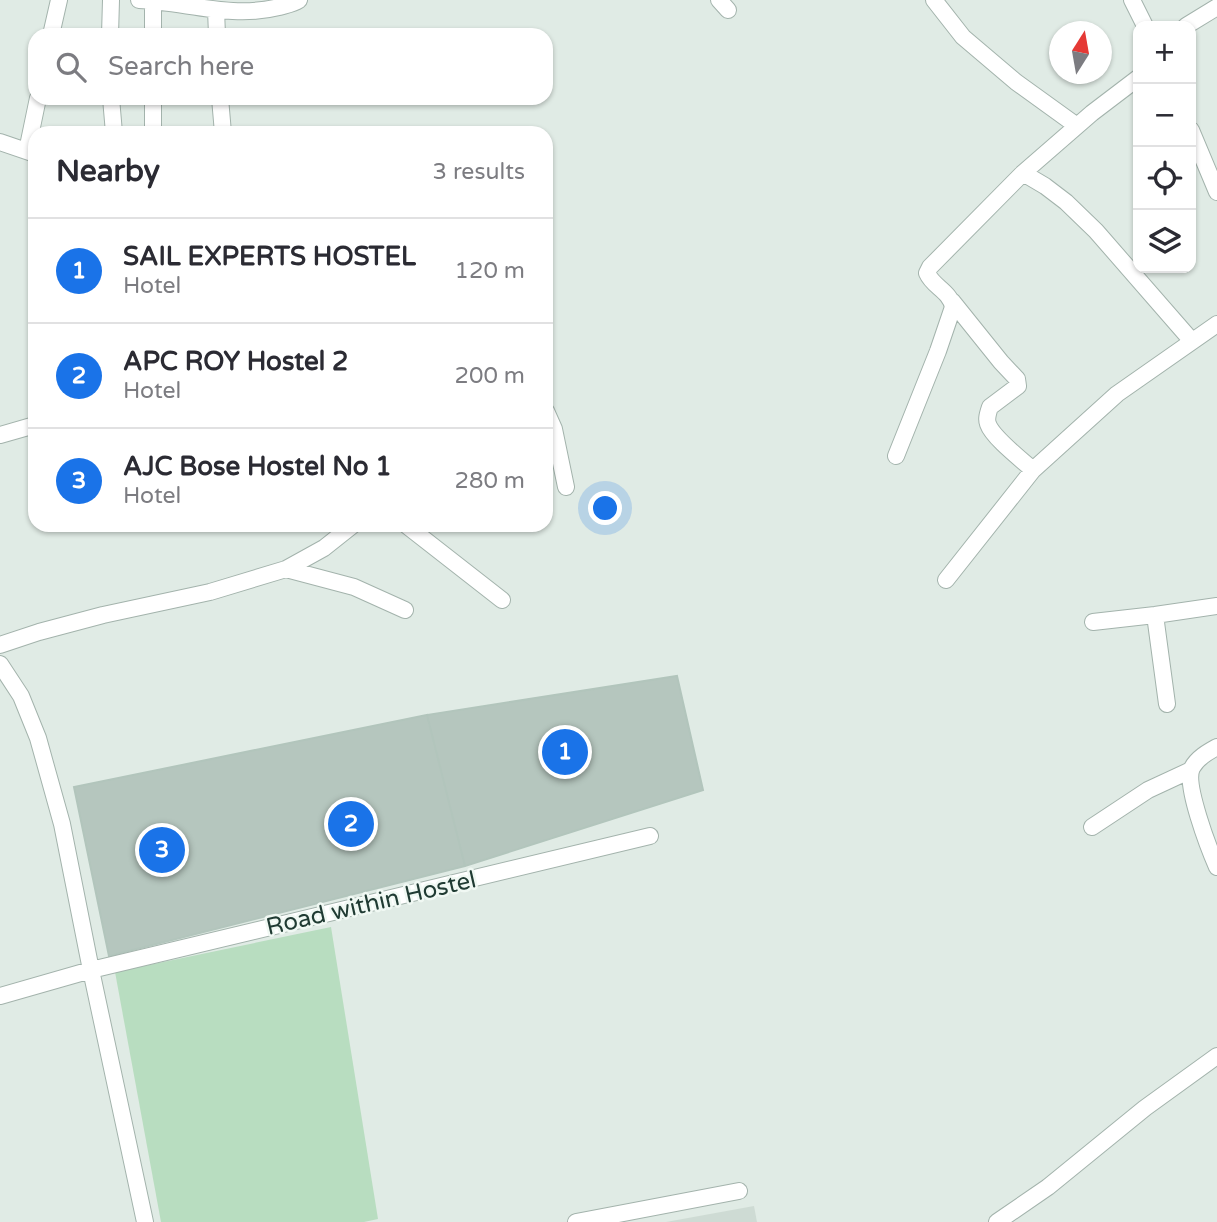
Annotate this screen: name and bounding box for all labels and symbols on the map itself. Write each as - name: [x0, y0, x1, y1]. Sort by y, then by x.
- north arrow: [1049, 21, 1112, 84]
- your location: [588, 491, 622, 525]
- pin: 1: [542, 726, 588, 778]
- pin: 2: [328, 798, 374, 850]
- pin: 3: [139, 824, 185, 876]
- street label: Road within Hostel: [263, 865, 479, 942]

